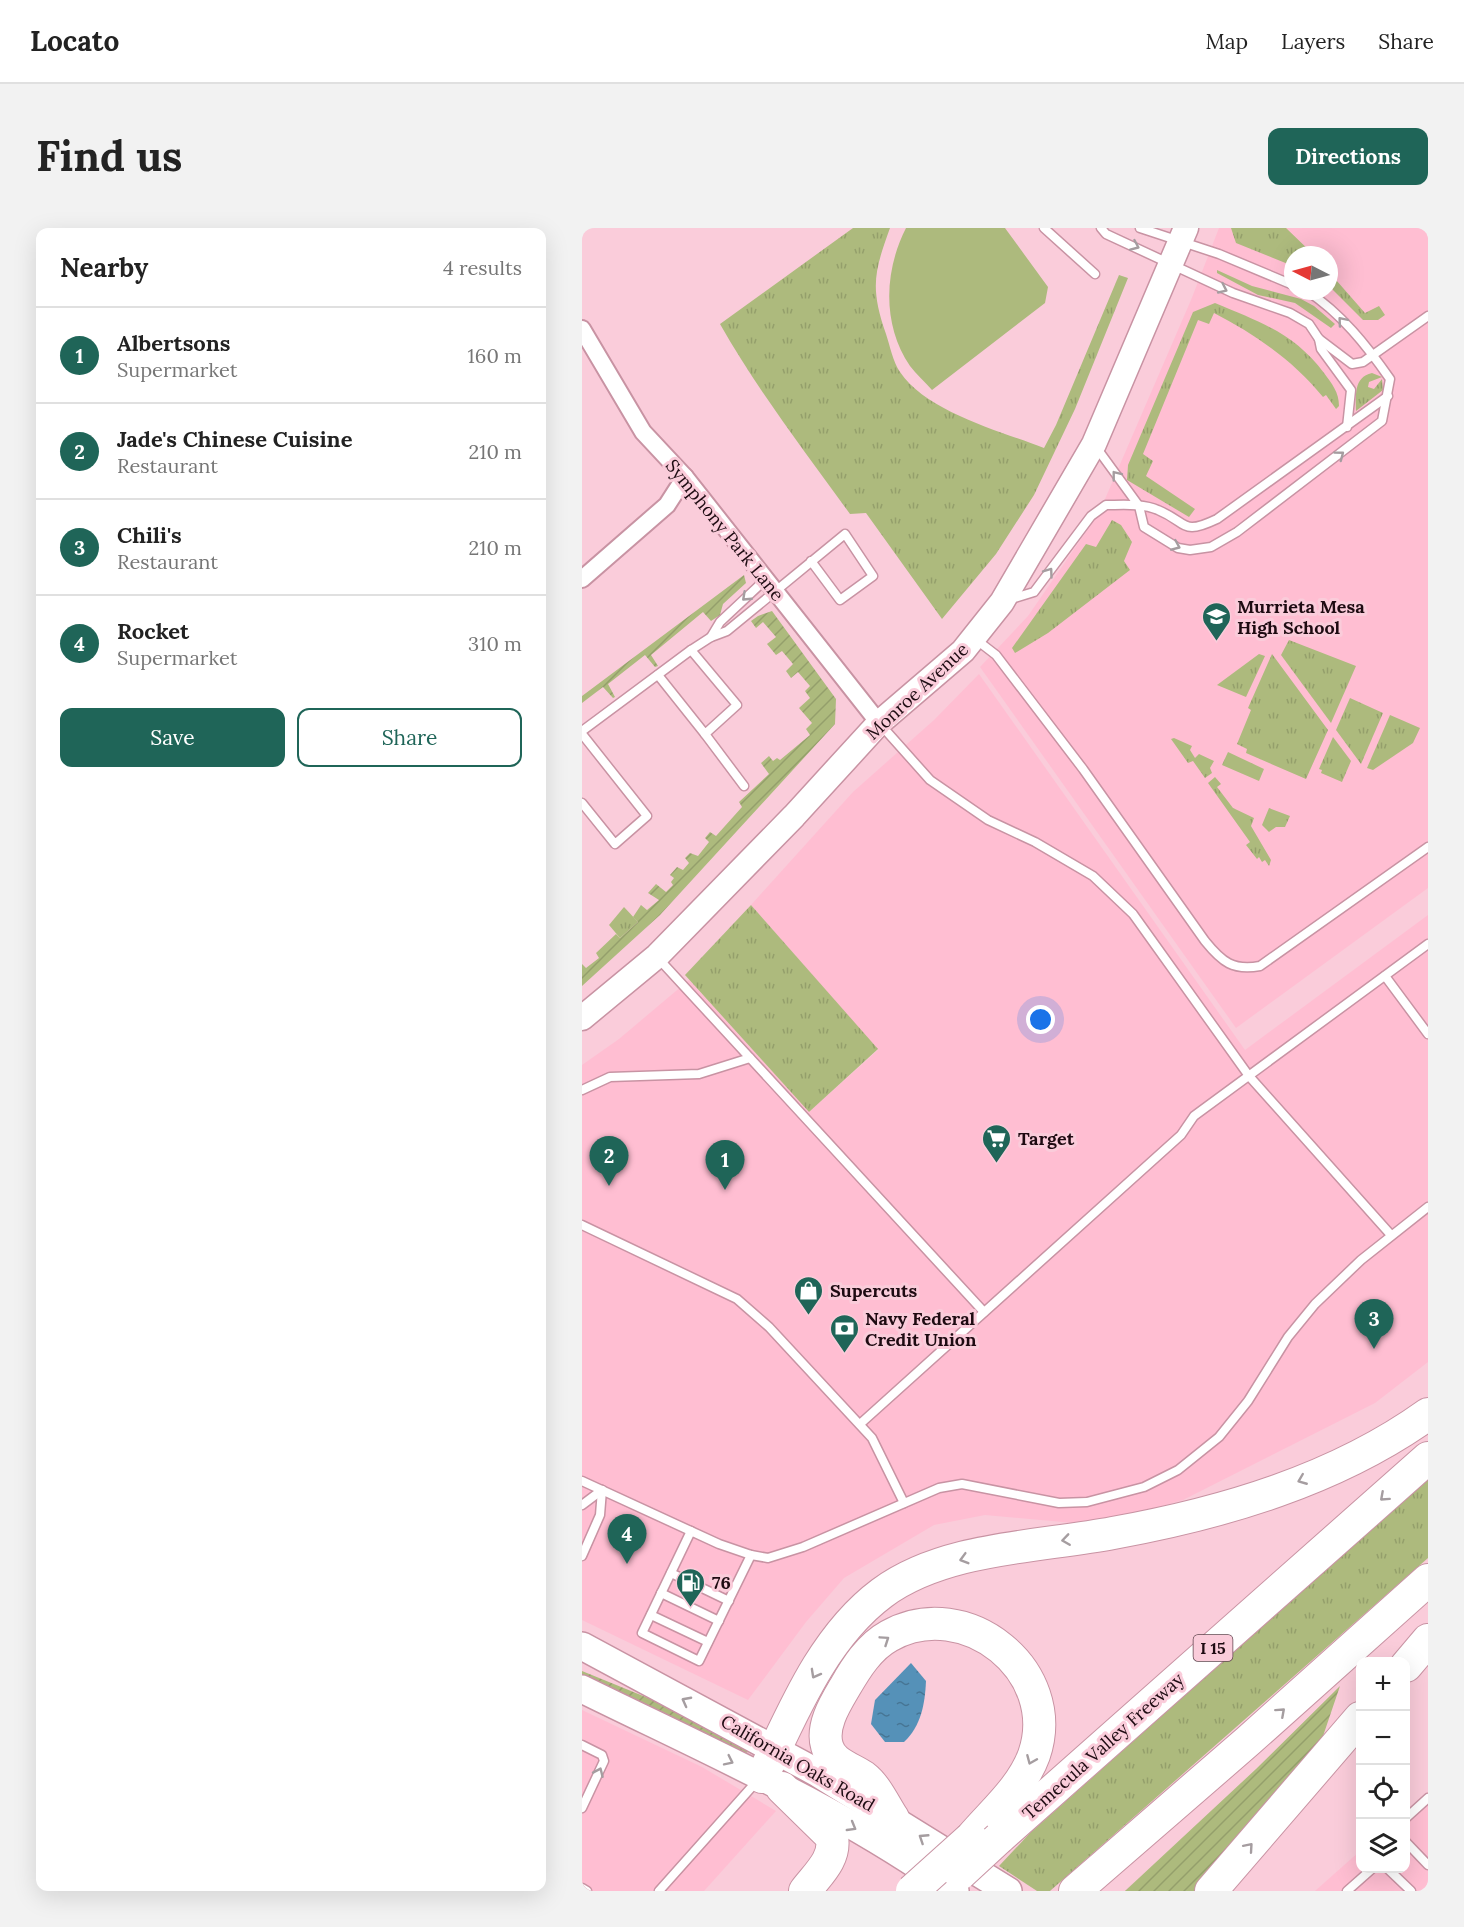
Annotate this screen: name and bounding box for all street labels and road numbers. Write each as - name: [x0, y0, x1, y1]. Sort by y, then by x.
- street label: Symphony Park Lane: [661, 454, 789, 606]
- street label: Monroe Avenue: [861, 638, 973, 744]
- road number: I 15: [1194, 1635, 1232, 1661]
- street label: Temecula Valley Freeway: [1018, 1667, 1189, 1825]
- street label: California Oaks Road: [717, 1709, 879, 1817]

